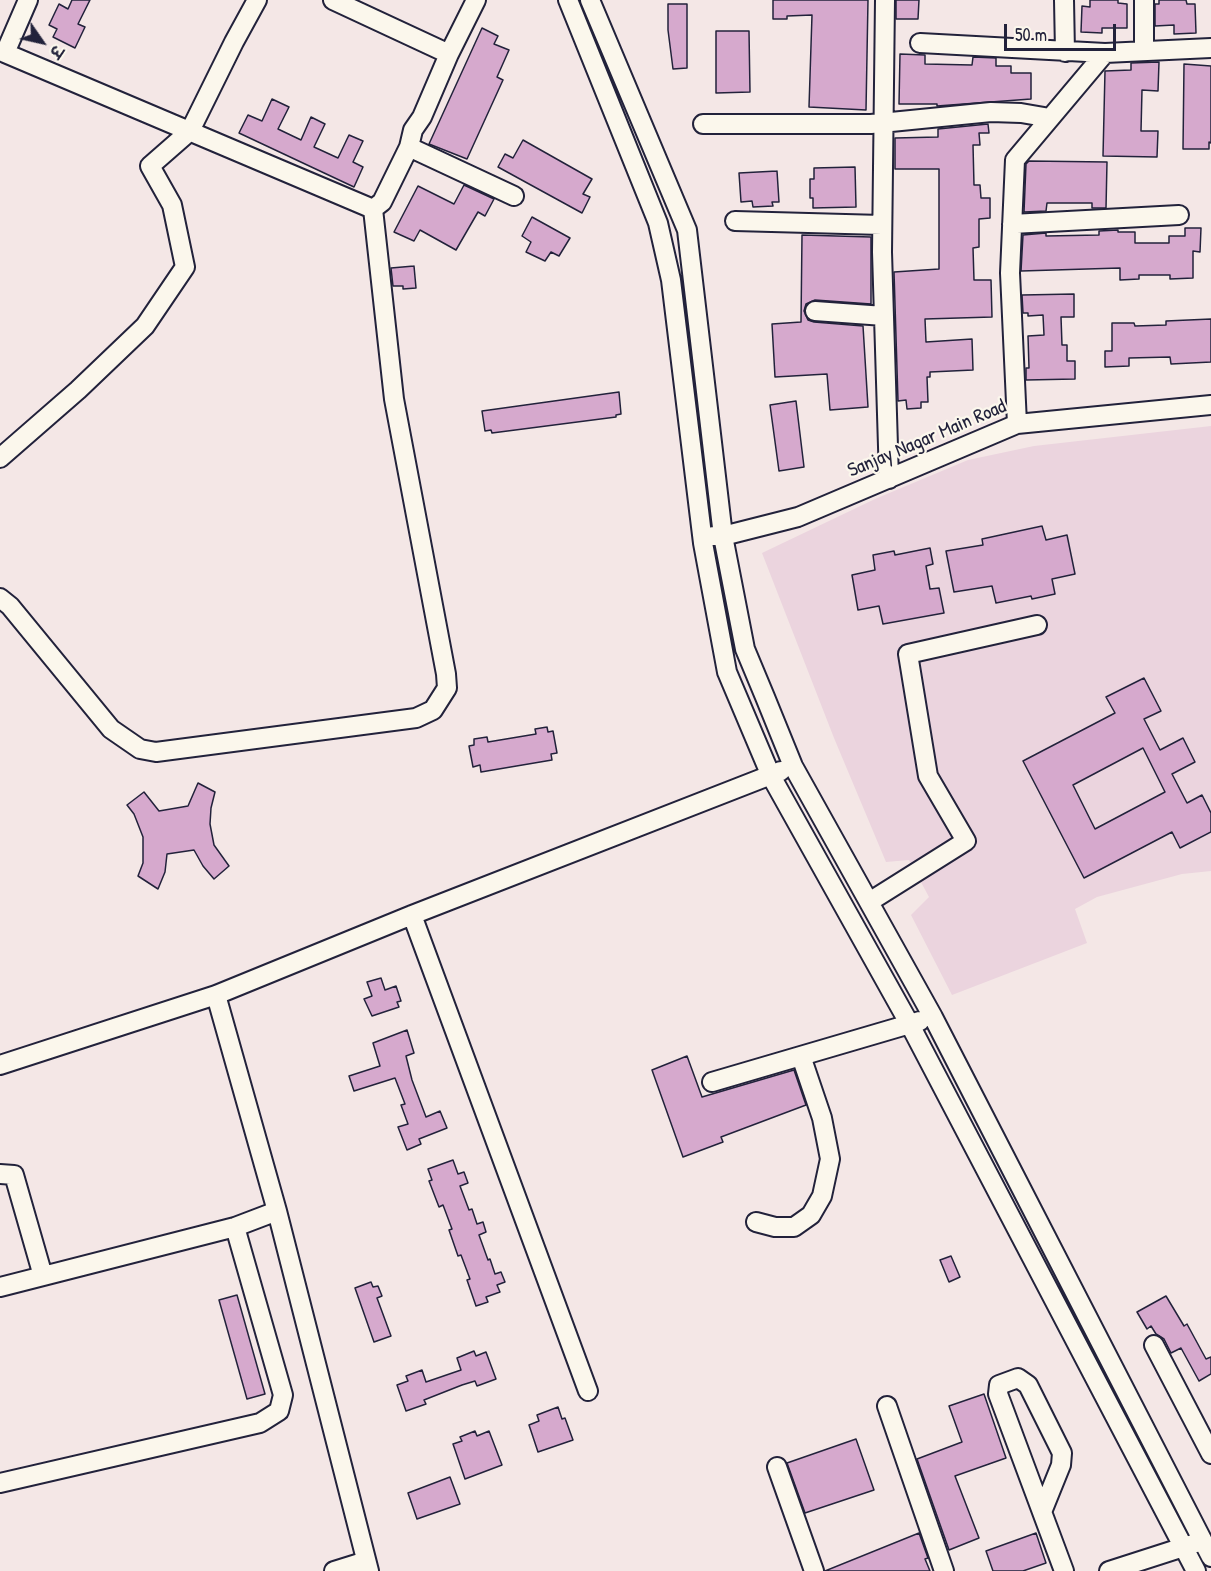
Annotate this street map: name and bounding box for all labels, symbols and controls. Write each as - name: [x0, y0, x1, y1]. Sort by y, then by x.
- north arrow: [12, 12, 72, 72]
- scale bar: [1007, 12, 1120, 50]
- text: 50 m: [1015, 22, 1047, 47]
- text: उ: [45, 41, 69, 63]
- street label: Sanjay Nagar Main Road: [844, 395, 1010, 483]

